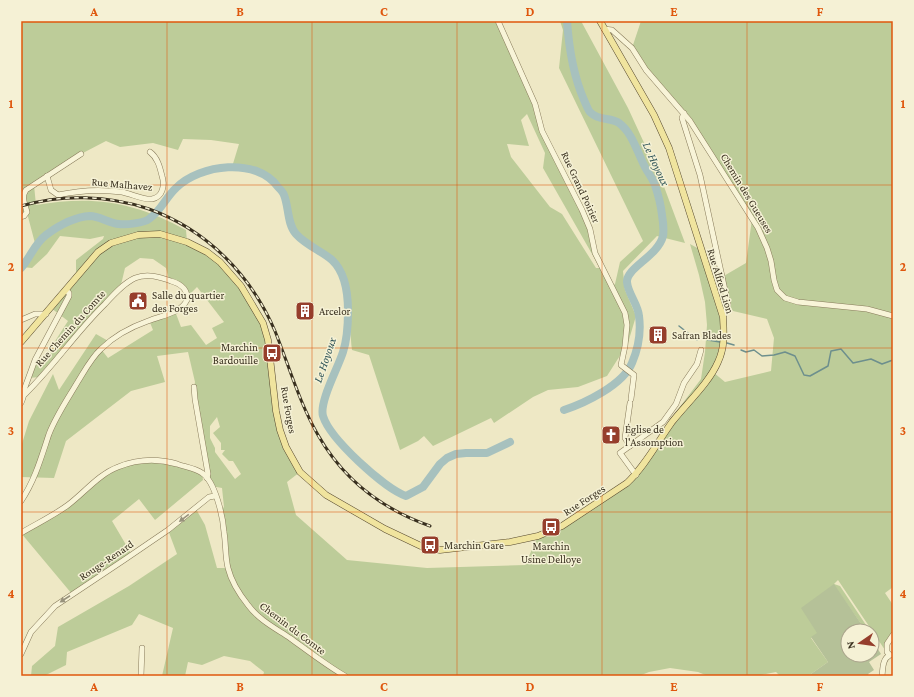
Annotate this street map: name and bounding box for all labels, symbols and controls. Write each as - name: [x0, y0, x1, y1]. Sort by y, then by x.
- text: A: [89, 4, 98, 19]
- text: B: [236, 4, 244, 19]
- text: C: [380, 4, 388, 19]
- text: D: [526, 4, 535, 19]
- text: E: [670, 4, 678, 19]
- text: F: [817, 4, 824, 19]
- text: 1: [9, 96, 14, 111]
- text: 1: [901, 96, 906, 111]
- water label: Le Hoyoux: [640, 140, 673, 189]
- street label: Rue Grand Poirier: [559, 149, 603, 225]
- street label: Chemin des Gueuses: [718, 151, 776, 235]
- street label: Rue Malhavez: [91, 175, 153, 193]
- street label: Rue Alfred Lion: [705, 247, 737, 315]
- text: 2: [8, 259, 15, 274]
- text: 2: [900, 259, 907, 274]
- street label: Rue Chemin du Comte: [33, 287, 107, 369]
- place label: Salle du quartier des Forges: [152, 289, 224, 315]
- public building icon: Salle du quartier des Forges: [127, 290, 149, 312]
- building icon: Arcelor: [294, 300, 316, 322]
- place label: Arcelor: [319, 305, 351, 317]
- building icon: Safran Blades: [647, 324, 669, 346]
- place label: Safran Blades: [672, 329, 731, 341]
- water label: Le Hoyoux: [311, 335, 340, 385]
- place label: Marchin Bardouille: [213, 341, 258, 366]
- bus stop icon: Marchin Bardouille: [261, 342, 283, 364]
- street label: Rue Forges: [278, 386, 299, 435]
- text: 3: [8, 423, 14, 438]
- place label: Église de l'Assomption: [625, 423, 683, 449]
- text: 3: [900, 423, 906, 438]
- church icon: Église de l'Assomption: [600, 424, 622, 446]
- street label: Rue Forges: [561, 482, 608, 519]
- one-way arrow: [179, 514, 189, 522]
- bus stop icon: Marchin Usine Delloye: [540, 516, 562, 538]
- bus stop icon: Marchin Gare: [419, 534, 441, 556]
- street label: Rouge-Renard: [77, 537, 136, 583]
- place label: Marchin Gare: [444, 539, 504, 551]
- place label: Marchin Usine Delloye: [521, 540, 581, 566]
- text: 4: [7, 586, 15, 601]
- text: 4: [899, 586, 907, 601]
- one-way arrow: [60, 595, 70, 603]
- street label: Chemin du Comte: [258, 599, 329, 657]
- north arrow: [840, 623, 880, 663]
- text: N: [843, 640, 857, 650]
- text: A: [89, 679, 98, 694]
- text: B: [236, 679, 244, 694]
- text: C: [380, 679, 388, 694]
- text: D: [526, 679, 535, 694]
- text: E: [670, 679, 678, 694]
- text: F: [817, 679, 824, 694]

